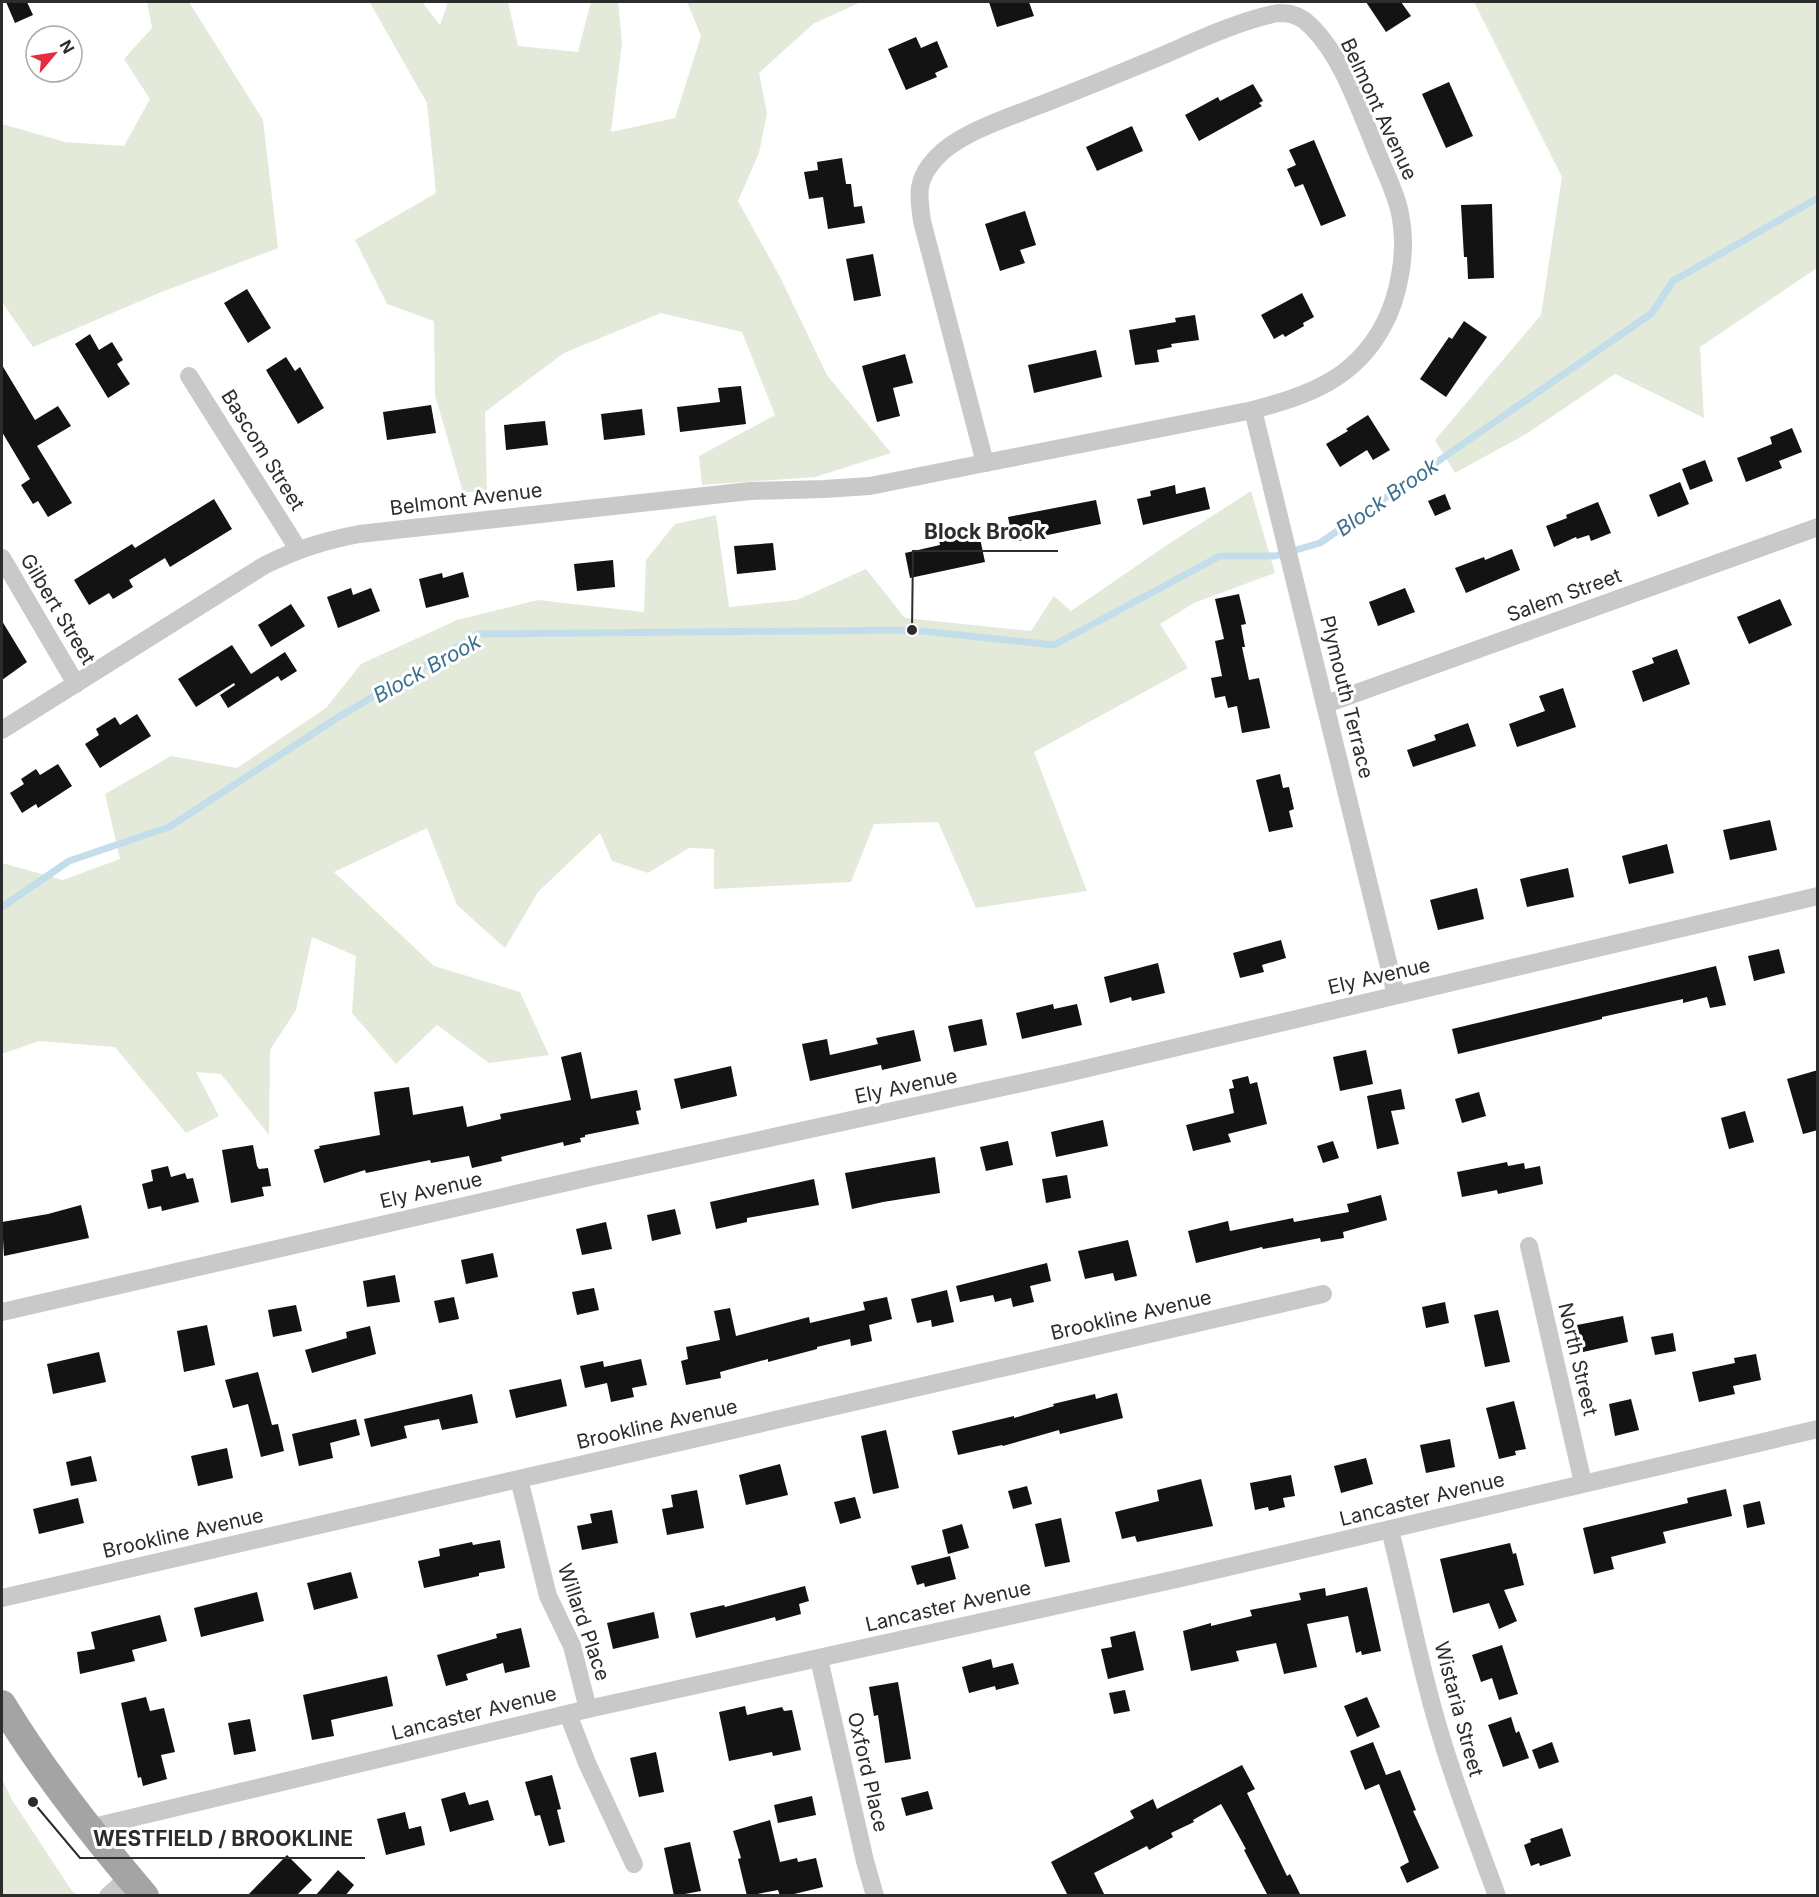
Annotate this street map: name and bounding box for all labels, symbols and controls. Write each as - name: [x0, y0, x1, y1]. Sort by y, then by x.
- north arrow: [24, 24, 84, 84]
- street label: Belmont Avenue: [1336, 34, 1422, 184]
- text: N: [55, 37, 79, 57]
- street label: Bascom Street: [216, 385, 310, 515]
- water label: Block Brook: [1331, 452, 1443, 541]
- street label: Belmont Avenue: [388, 478, 544, 520]
- callout: Block Brook: [913, 512, 1058, 551]
- text: Block Brook: [924, 519, 1047, 544]
- street label: Gilbert Street: [16, 549, 101, 669]
- street label: Salem Street: [1503, 563, 1625, 627]
- street label: Plymouth Terrace: [1315, 613, 1379, 781]
- water label: Block Brook: [369, 628, 485, 708]
- street label: Ely Avenue: [1326, 953, 1432, 999]
- street label: Ely Avenue: [853, 1063, 959, 1109]
- street label: Ely Avenue: [378, 1167, 484, 1213]
- street label: Brookline Avenue: [1048, 1285, 1214, 1345]
- street label: North Street: [1553, 1300, 1603, 1418]
- street label: Brookline Avenue: [574, 1394, 740, 1454]
- street label: Lancaster Avenue: [1337, 1467, 1507, 1531]
- street label: Brookline Avenue: [100, 1503, 266, 1563]
- street label: Willard Place: [553, 1560, 615, 1684]
- street label: Lancaster Avenue: [863, 1575, 1033, 1637]
- street label: Wistaria Street: [1429, 1639, 1489, 1780]
- street label: Lancaster Avenue: [389, 1681, 559, 1745]
- street label: Oxford Place: [843, 1710, 893, 1834]
- callout: WESTFIELD / BROOKLINE: [80, 1819, 365, 1858]
- text: WESTFIELD / BROOKLINE: [93, 1826, 353, 1851]

